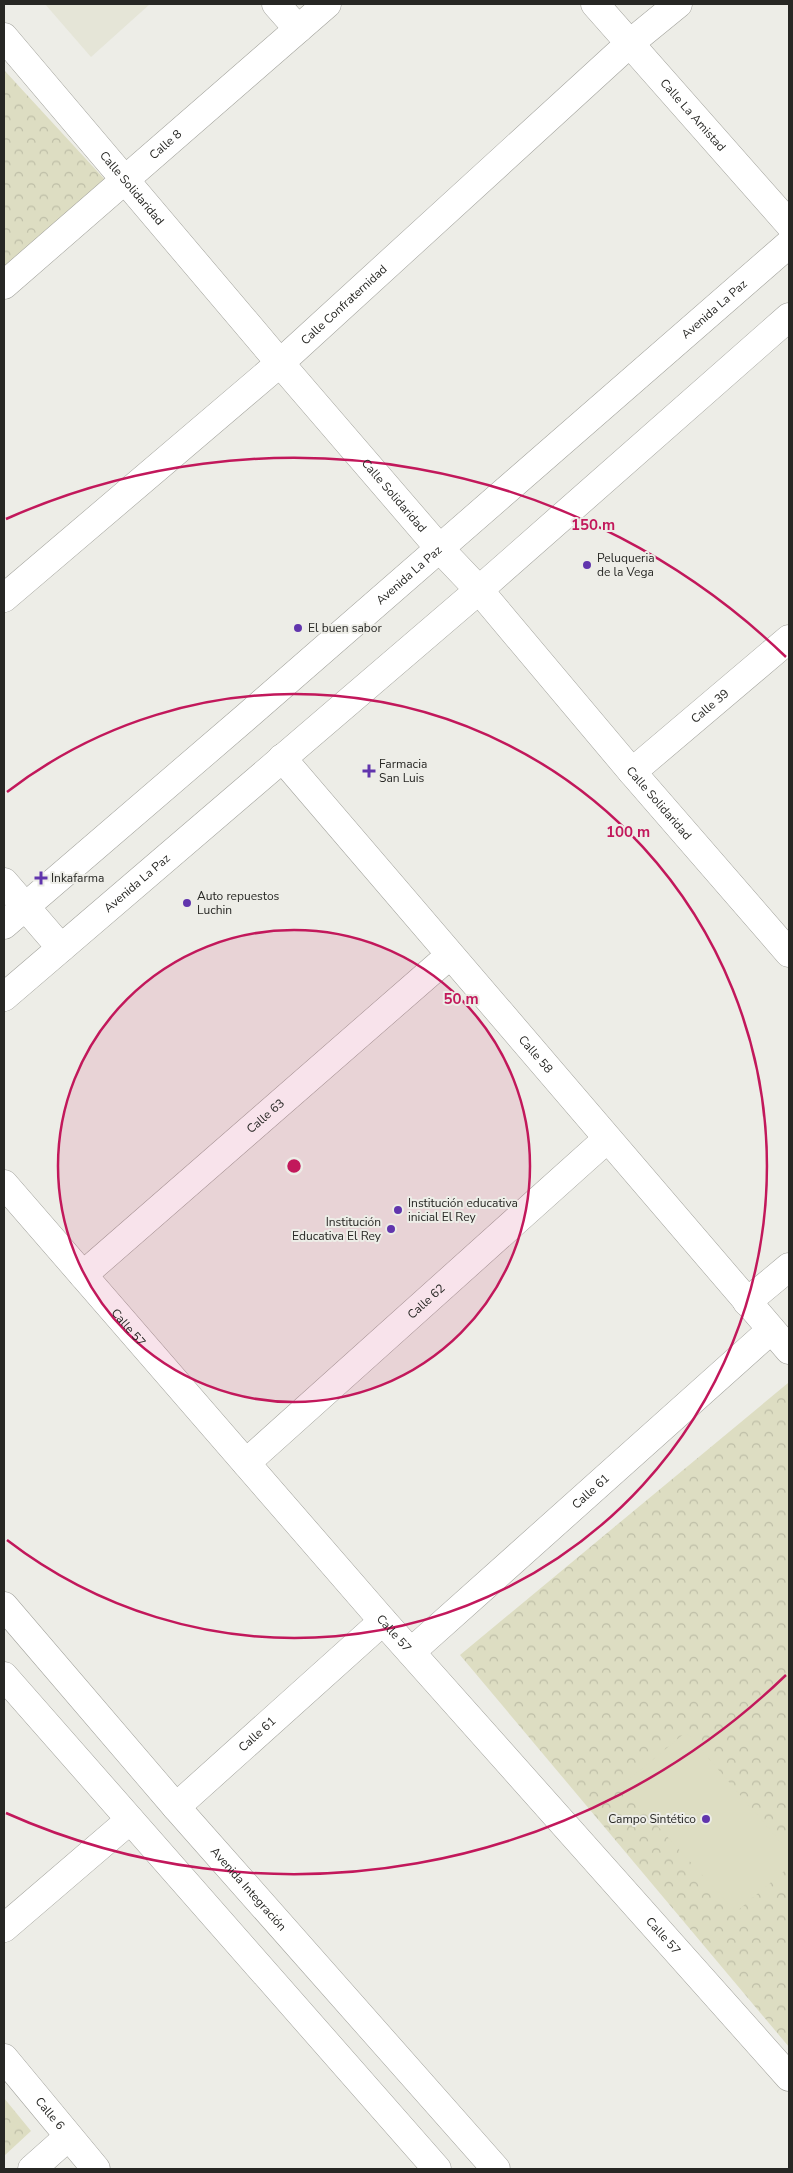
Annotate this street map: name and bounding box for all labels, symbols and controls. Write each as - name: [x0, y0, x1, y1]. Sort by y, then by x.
- street label: Calle La Amistad: [656, 75, 729, 155]
- street label: Calle 8: [146, 126, 185, 163]
- street label: Calle Solidaridad: [96, 148, 168, 228]
- street label: Calle Confraternidad: [297, 261, 390, 348]
- street label: Avenida La Paz: [678, 276, 751, 342]
- street label: Calle Solidaridad: [358, 455, 430, 536]
- text: 150 m: [571, 515, 615, 535]
- street label: Avenida La Paz: [373, 542, 445, 608]
- place label: Peluqueria de la Vega: [597, 550, 655, 580]
- marker: Peluqueria de la Vega: [581, 559, 593, 571]
- place label: El buen sabor: [308, 620, 382, 636]
- marker: El buen sabor: [292, 622, 304, 634]
- street label: Calle 39: [687, 685, 732, 727]
- place label: Farmacia San Luis: [379, 756, 427, 786]
- street label: Calle Solidaridad: [623, 763, 695, 843]
- marker: Farmacia San Luis: [363, 765, 375, 777]
- text: 100 m: [606, 822, 650, 842]
- street label: Avenida La Paz: [100, 850, 174, 916]
- place label: Inkafarma: [51, 870, 104, 886]
- marker: Inkafarma: [35, 872, 47, 884]
- place label: Auto repuestos Luchin: [197, 888, 280, 918]
- marker: Auto repuestos Luchin: [181, 897, 193, 909]
- text: 50 m: [443, 989, 479, 1009]
- street label: Calle 58: [515, 1032, 556, 1077]
- street label: Calle 63: [243, 1095, 288, 1137]
- centre of rings: [285, 1157, 303, 1175]
- place label: Institución educativa inicial El Rey: [408, 1195, 518, 1225]
- marker: Institución educativa inicial El Rey: [392, 1204, 404, 1216]
- place label: Institución Educativa El Rey: [292, 1214, 382, 1244]
- marker: Institución Educativa El Rey: [385, 1223, 397, 1235]
- street label: Calle 62: [404, 1280, 448, 1322]
- street label: Calle 57: [108, 1305, 149, 1350]
- street label: Calle 61: [568, 1470, 613, 1512]
- street label: Calle 57: [373, 1611, 415, 1656]
- street label: Calle 61: [235, 1713, 279, 1755]
- place label: Campo Sintético: [608, 1811, 696, 1827]
- marker: Campo Sintético: [700, 1813, 712, 1825]
- street label: Avenida Integración: [207, 1844, 290, 1934]
- street label: Calle 57: [642, 1914, 684, 1958]
- street label: Calle 6: [32, 2094, 68, 2133]

